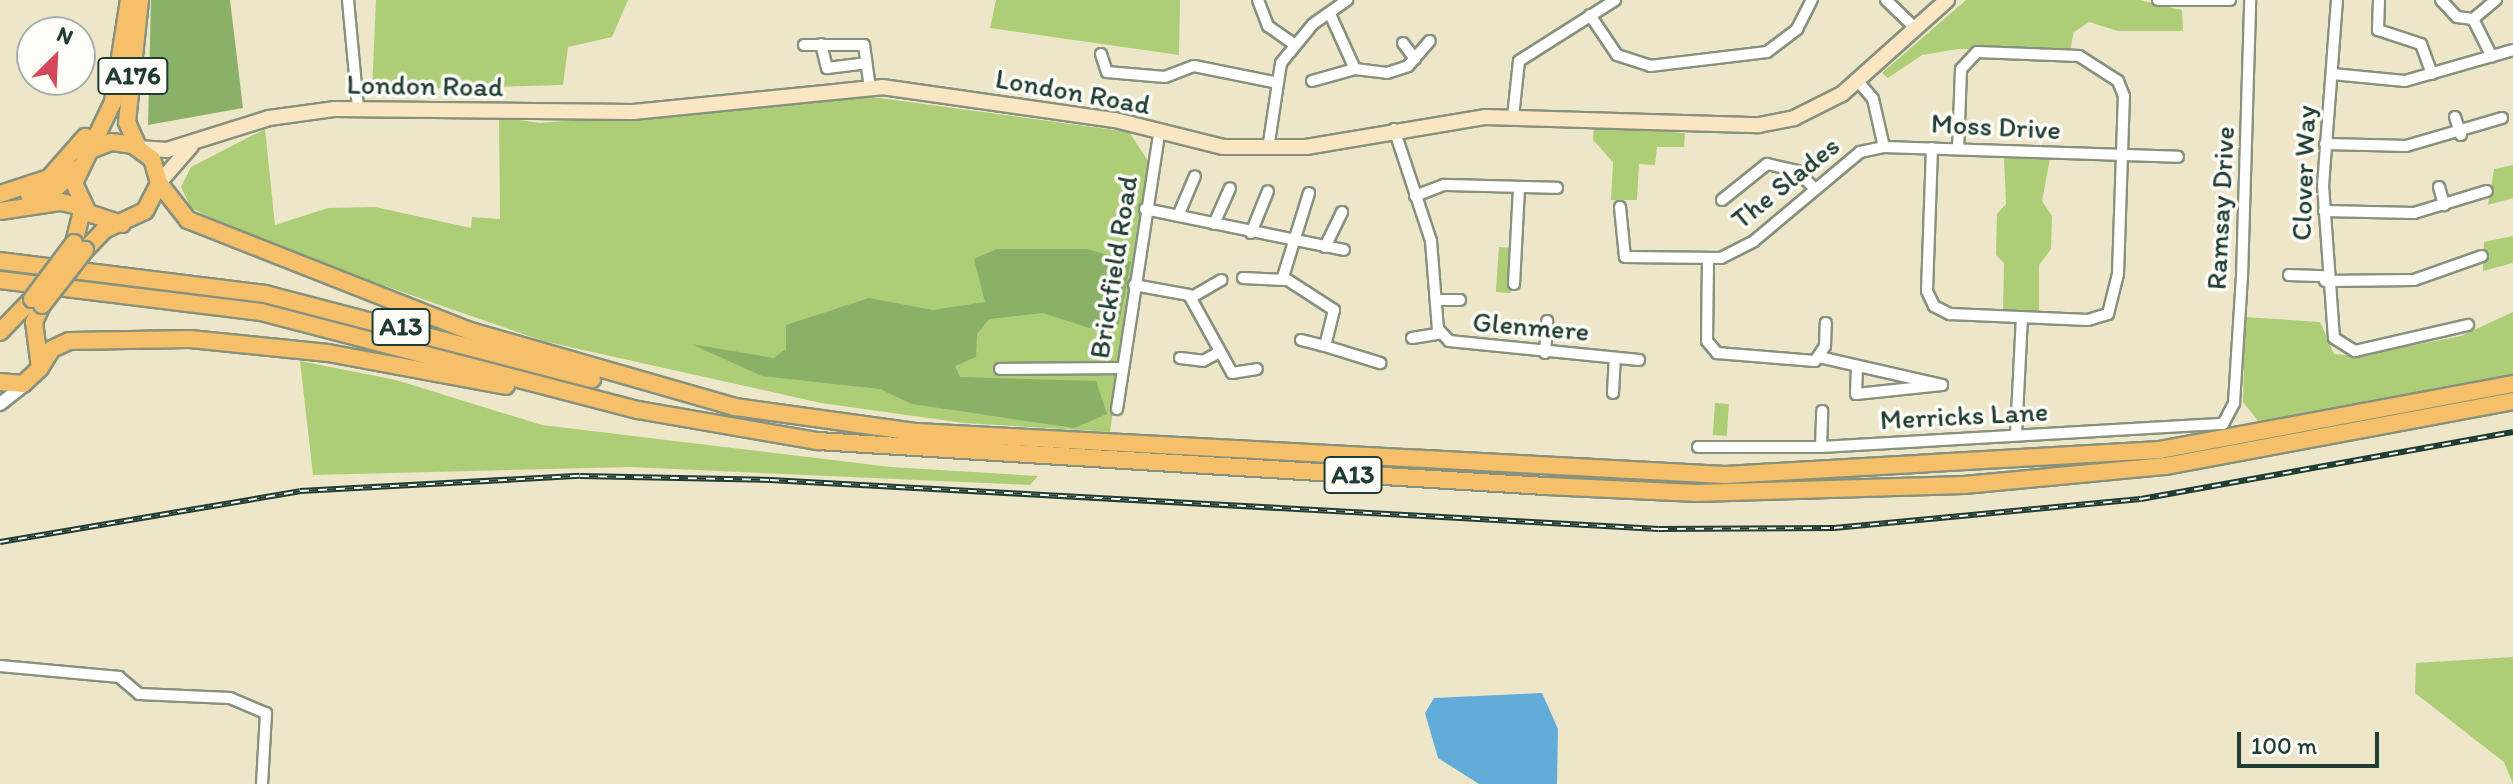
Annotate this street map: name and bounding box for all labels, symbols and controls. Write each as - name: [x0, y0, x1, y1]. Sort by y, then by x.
- north arrow: [16, 16, 96, 96]
- text: N: [53, 20, 77, 51]
- road number: A176: [97, 54, 169, 98]
- street label: London Road: [993, 61, 1153, 121]
- street label: London Road: [347, 67, 503, 103]
- street label: Clover Way: [2284, 105, 2322, 241]
- street label: Moss Drive: [1930, 106, 2062, 146]
- street label: Ramsay Drive: [2199, 125, 2241, 291]
- street label: The Slades: [1724, 128, 1846, 236]
- street label: Brickfield Road: [1082, 173, 1144, 361]
- street label: Glenmere: [1471, 304, 1591, 348]
- road number: A13: [371, 305, 431, 349]
- street label: Merricks Lane: [1879, 394, 2049, 436]
- road number: A13: [1323, 453, 1383, 497]
- scale bar: [2241, 716, 2383, 766]
- text: 100 m: [2251, 731, 2317, 760]

